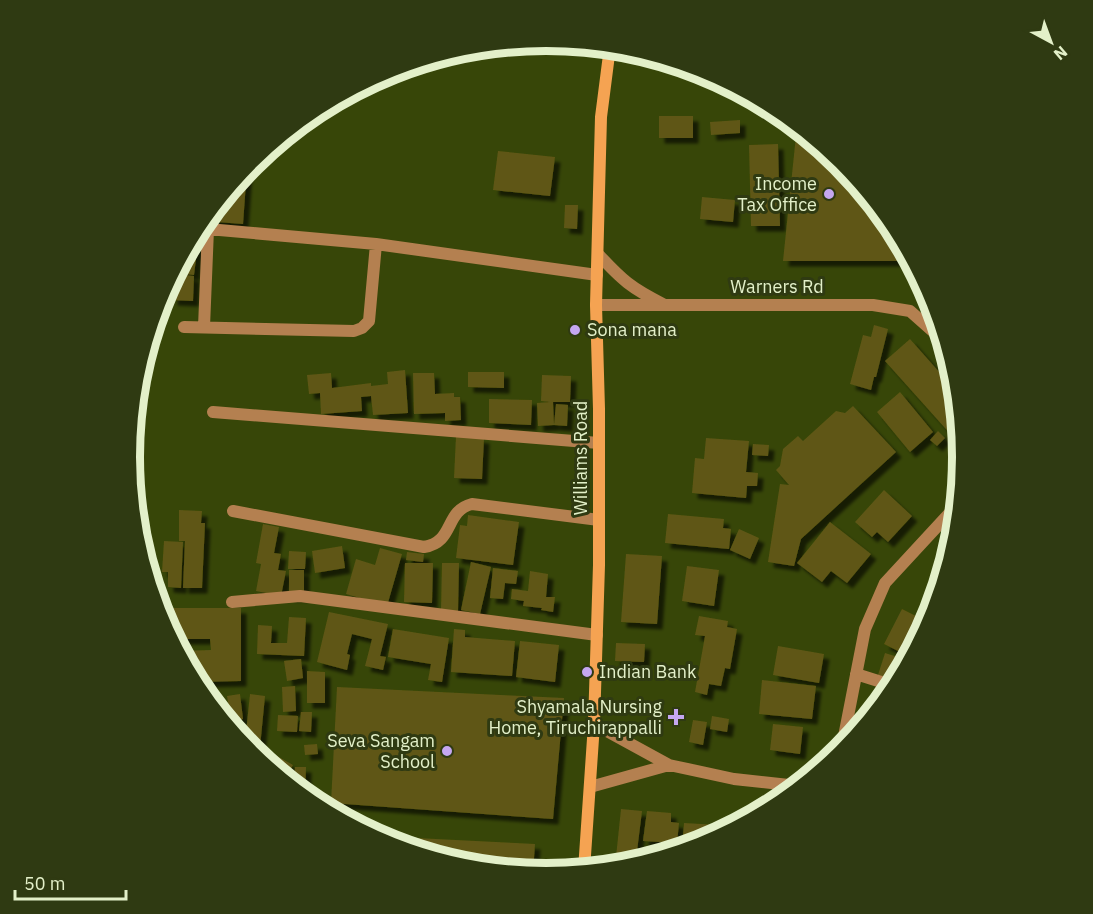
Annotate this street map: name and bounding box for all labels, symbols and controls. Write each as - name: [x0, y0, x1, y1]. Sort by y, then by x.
- north arrow: [1021, 12, 1081, 72]
- text: N: [1050, 42, 1072, 65]
- place label: Income Tax Office: [737, 172, 817, 216]
- marker: Income Tax Office: [822, 187, 836, 201]
- street label: Warners Rd: [730, 275, 824, 298]
- place label: Sona mana: [587, 318, 677, 341]
- marker: Sona mana: [568, 323, 582, 337]
- street label: Williams Road: [569, 401, 592, 515]
- place label: Indian Bank: [599, 660, 697, 683]
- marker: Indian Bank: [580, 665, 594, 679]
- place label: Shyamala Nursing Home, Tiruchirappalli: [489, 695, 662, 739]
- marker: Shyamala Nursing Home, Tiruchirappalli: [667, 708, 685, 726]
- place label: Seva Sangam School: [327, 729, 435, 773]
- marker: Seva Sangam School: [440, 744, 454, 758]
- scale bar: [15, 863, 126, 901]
- text: 50 m: [24, 872, 66, 895]

